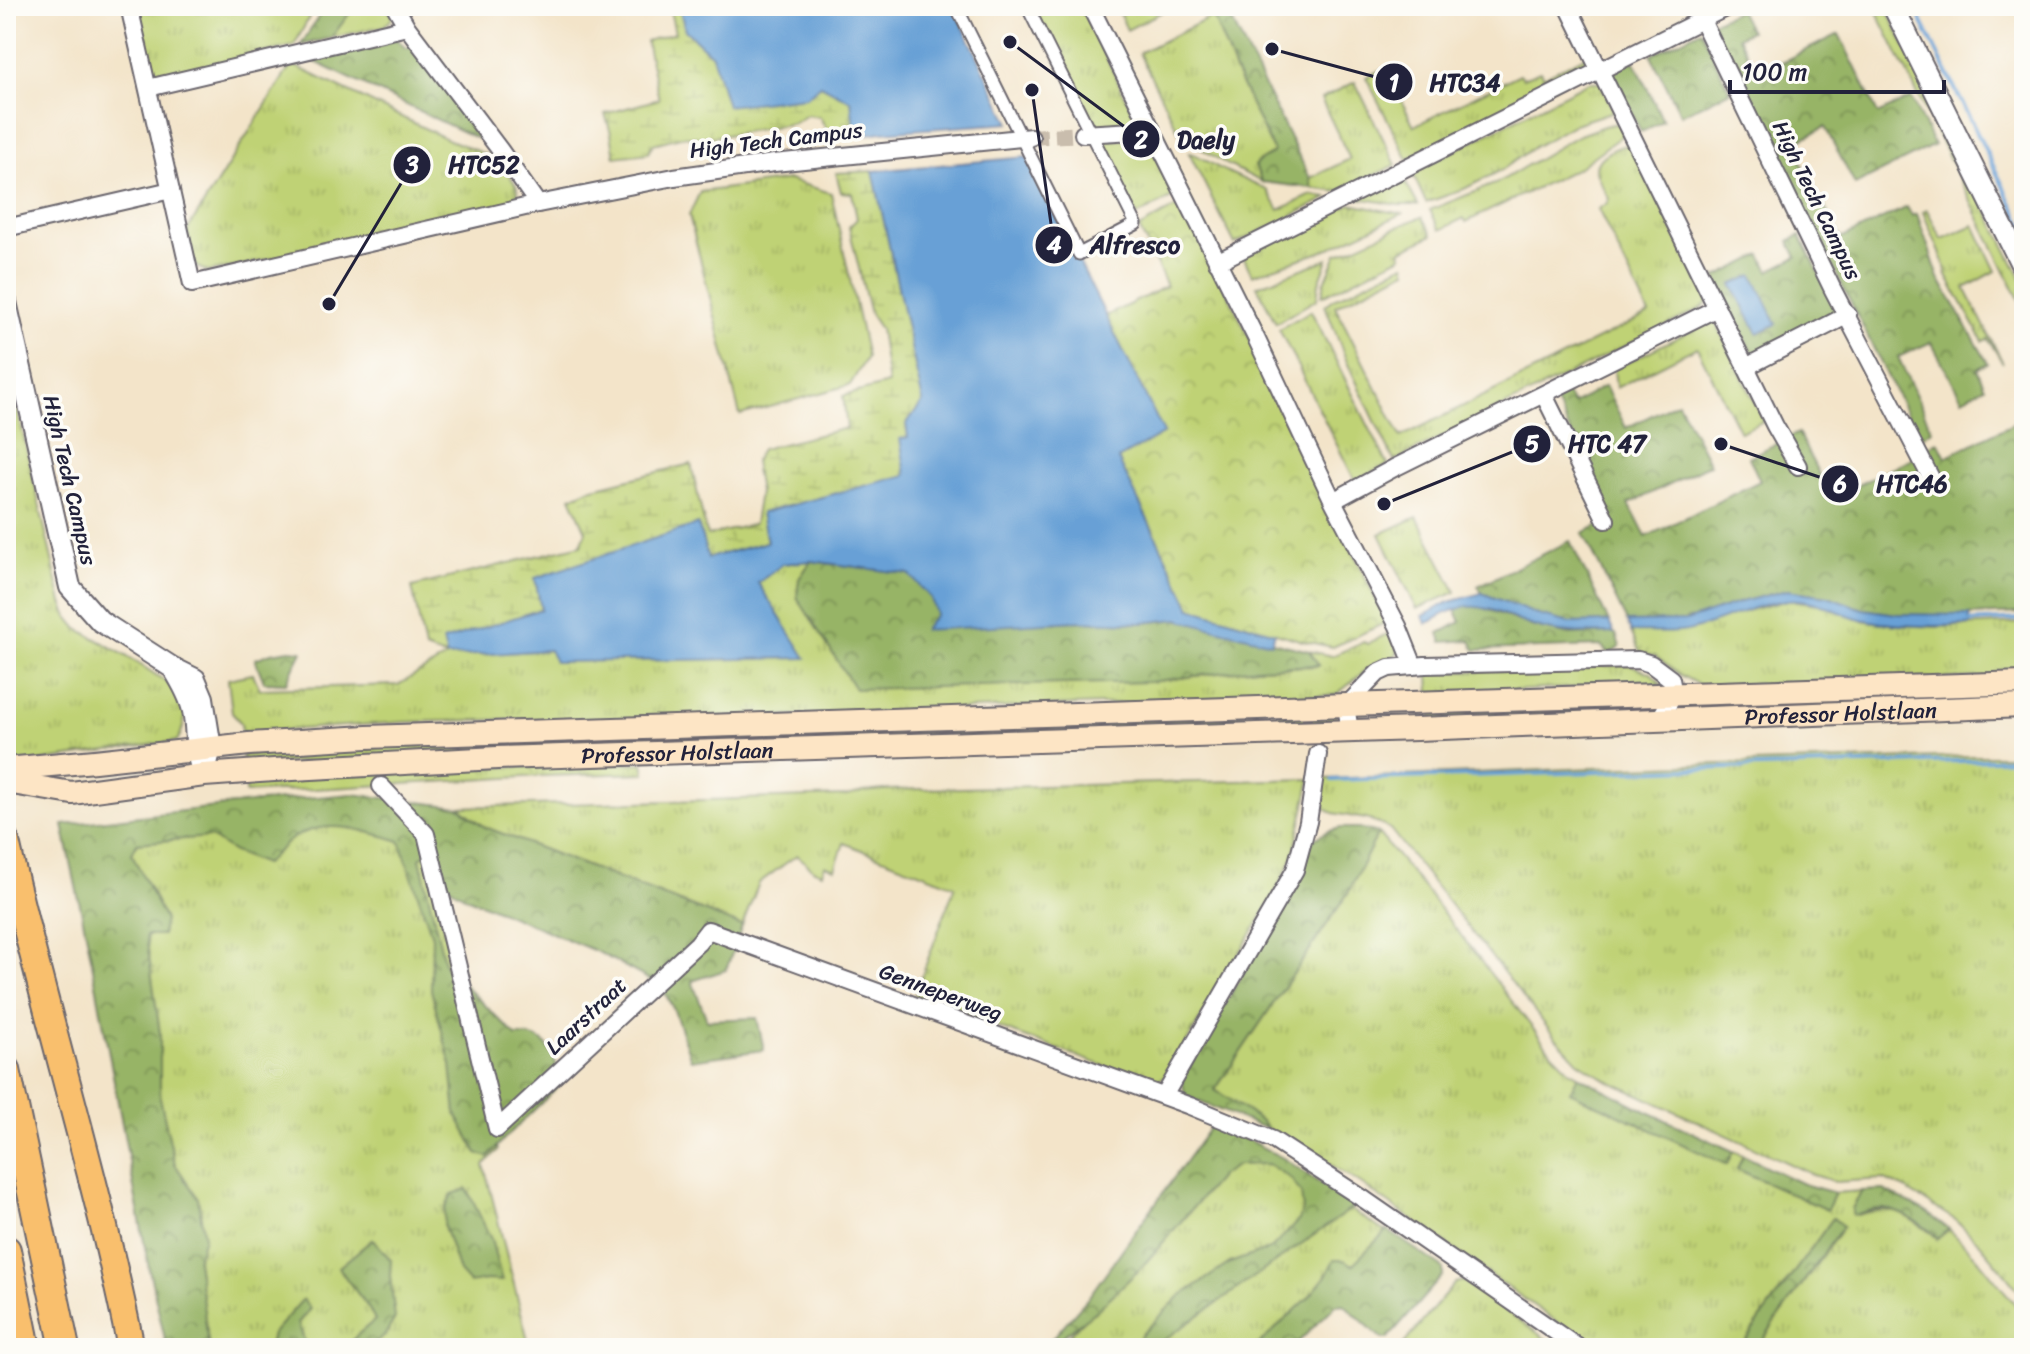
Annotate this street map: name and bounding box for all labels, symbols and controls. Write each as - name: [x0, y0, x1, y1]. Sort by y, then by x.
- scale bar: [1730, 44, 1944, 94]
- text: 100 m: [1742, 51, 1807, 93]
- callout: HTC34: [1374, 58, 1517, 106]
- text: 1: [1389, 62, 1399, 104]
- text: HTC34: [1429, 62, 1501, 104]
- street label: High Tech Campus: [687, 110, 866, 170]
- street label: High Tech Campus: [1761, 113, 1873, 287]
- callout: Daely: [1121, 115, 1251, 163]
- text: 2: [1133, 119, 1148, 161]
- text: Daely: [1177, 119, 1236, 161]
- callout: HTC52: [392, 141, 536, 189]
- text: 3: [404, 144, 419, 186]
- text: HTC52: [448, 144, 520, 186]
- callout: Alfresco: [1034, 221, 1196, 269]
- text: 4: [1047, 224, 1062, 266]
- text: Alfresco: [1089, 224, 1181, 266]
- street label: High Tech Campus: [31, 391, 109, 570]
- callout: HTC 47: [1512, 420, 1662, 468]
- text: 5: [1525, 423, 1540, 465]
- text: HTC 47: [1568, 423, 1648, 465]
- callout: HTC46: [1820, 460, 1964, 508]
- text: 6: [1832, 463, 1847, 505]
- text: HTC46: [1876, 463, 1948, 505]
- street label: Professor Holstlaan: [1744, 690, 1938, 736]
- street label: Professor Holstlaan: [581, 730, 774, 775]
- street label: Genneperweg: [874, 952, 1008, 1032]
- street label: Laarstraat: [536, 967, 637, 1065]

